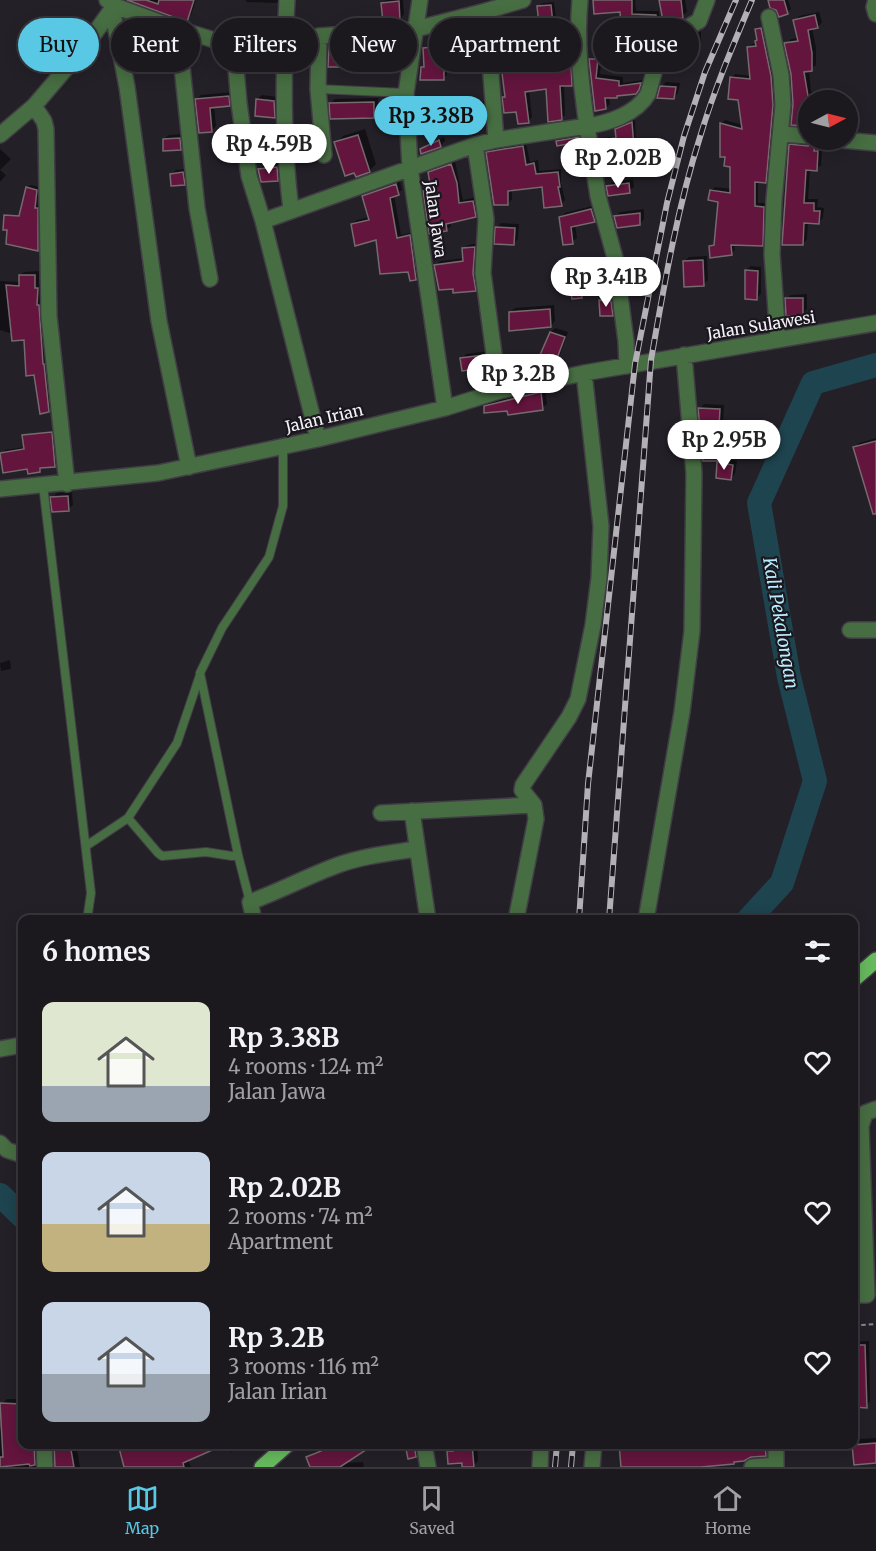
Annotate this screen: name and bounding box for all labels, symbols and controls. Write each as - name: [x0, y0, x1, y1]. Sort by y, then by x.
- chip: Buy: [18, 18, 99, 72]
- chip: Rent: [111, 18, 200, 72]
- chip: Filters: [212, 18, 318, 72]
- chip: New: [330, 18, 417, 72]
- chip: Apartment: [429, 18, 581, 72]
- chip: House: [593, 18, 699, 72]
- north arrow: [798, 90, 858, 150]
- map controls: [798, 90, 858, 150]
- pin: Rp 3.38B: [369, 96, 493, 147]
- text: Rp 3.38B: [388, 103, 474, 128]
- pin: Rp 4.59B: [207, 124, 331, 175]
- text: Rp 4.59B: [226, 131, 312, 156]
- pin: Rp 2.02B: [556, 138, 680, 189]
- text: Rp 2.02B: [575, 145, 661, 170]
- street label: Jalan Jawa: [421, 178, 451, 259]
- pin: Rp 3.41B: [544, 257, 668, 308]
- text: Rp 3.41B: [565, 264, 647, 289]
- street label: Jalan Sulawesi: [704, 307, 817, 344]
- pin: Rp 3.2B: [463, 354, 573, 405]
- text: Rp 3.2B: [481, 361, 555, 386]
- street label: Jalan Irian: [282, 399, 365, 437]
- pin: Rp 2.95B: [662, 420, 786, 471]
- text: Rp 2.95B: [681, 427, 767, 452]
- water label: Kali Pekalongan: [758, 554, 804, 691]
- text: 6 homes: [42, 935, 151, 968]
- icon: filters: [801, 935, 834, 968]
- text: Rp 3.38B: [228, 1021, 339, 1054]
- icon: home: [90, 1026, 162, 1098]
- icon: heart: [801, 1046, 834, 1079]
- text: 4 rooms · 124 m²: [228, 1054, 383, 1079]
- text: Jalan Jawa: [228, 1079, 326, 1104]
- text: Rp 2.02B: [228, 1171, 341, 1204]
- icon: home: [90, 1176, 162, 1248]
- icon: heart: [801, 1196, 834, 1229]
- text: 2 rooms · 74 m²: [228, 1204, 373, 1229]
- text: Apartment: [228, 1229, 333, 1254]
- text: Rp 3.2B: [228, 1321, 324, 1354]
- icon: home: [90, 1326, 162, 1398]
- icon: heart: [801, 1346, 834, 1379]
- text: 3 rooms · 116 m²: [228, 1354, 379, 1379]
- text: Jalan Irian: [228, 1379, 327, 1404]
- tab: Map: [125, 1482, 159, 1538]
- tab: Saved: [409, 1482, 455, 1538]
- tab: Home: [705, 1482, 751, 1538]

